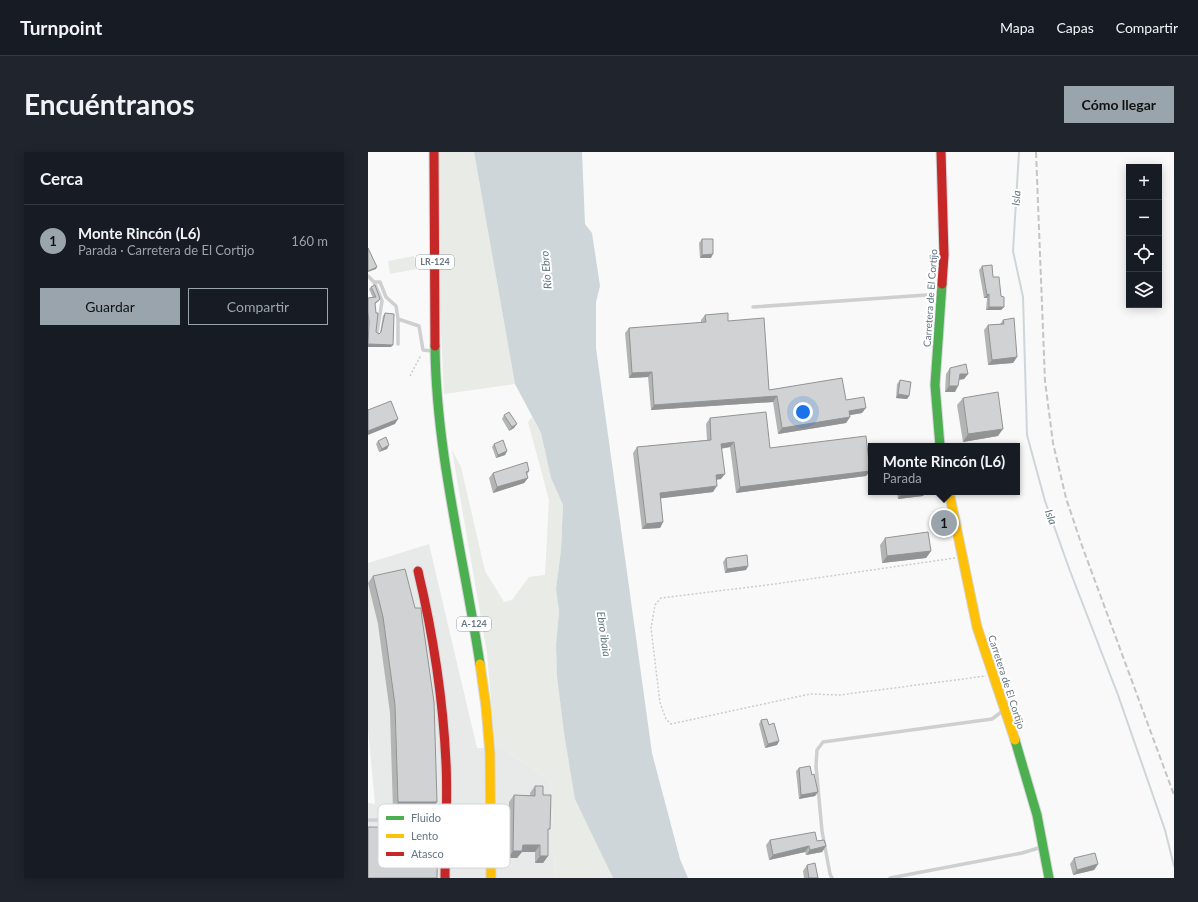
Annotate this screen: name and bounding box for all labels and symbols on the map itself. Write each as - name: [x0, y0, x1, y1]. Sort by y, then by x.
- water label: Isla: [1008, 190, 1023, 206]
- street label: Carretera de El Cortijo: [921, 248, 939, 347]
- water label: Río Ebro: [537, 250, 554, 290]
- road number: LR-124: [416, 255, 454, 269]
- your location: [793, 402, 813, 422]
- water label: Isla: [1043, 507, 1060, 527]
- pin: 1: [931, 508, 957, 538]
- water label: Ebro ibaia: [595, 610, 614, 658]
- road number: A-124: [457, 617, 491, 631]
- street label: Carretera de El Cortijo: [986, 633, 1028, 731]
- legend: [378, 804, 510, 868]
- text: Fluido: [411, 811, 441, 824]
- text: Lento: [411, 829, 438, 842]
- text: Atasco: [411, 847, 444, 860]

